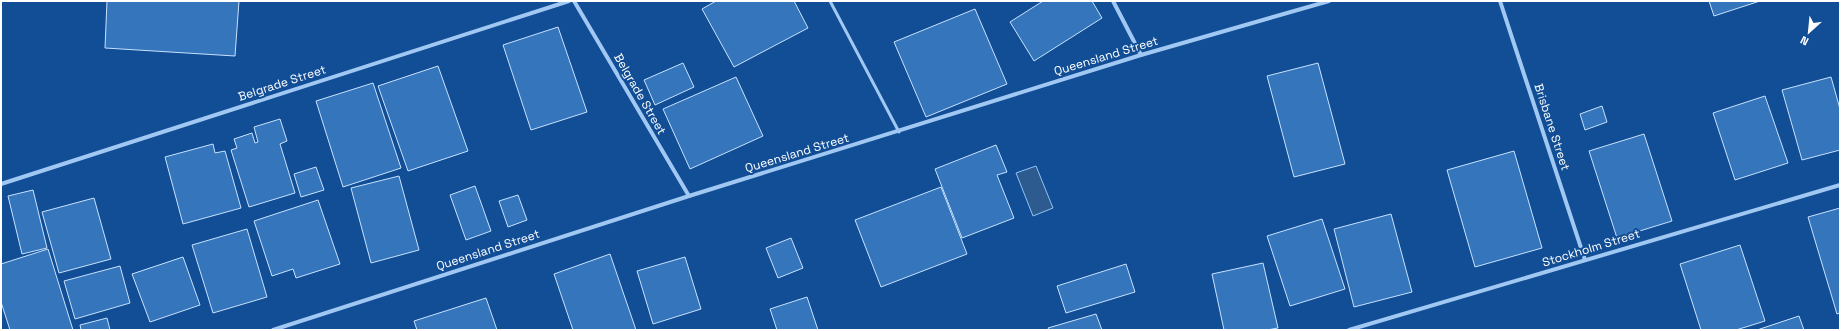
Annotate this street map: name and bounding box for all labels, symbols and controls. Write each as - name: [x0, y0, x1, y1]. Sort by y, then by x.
- north arrow: [1789, 12, 1829, 52]
- street label: Queensland Street: [1052, 33, 1160, 79]
- text: N: [1798, 33, 1811, 49]
- street label: Belgrade Street: [610, 50, 670, 138]
- street label: Belgrade Street: [236, 61, 328, 105]
- street label: Brisbane Street: [1530, 81, 1574, 173]
- street label: Queensland Street: [743, 130, 851, 176]
- street label: Queensland Street: [434, 226, 542, 274]
- street label: Stockholm Street: [1540, 226, 1642, 270]

